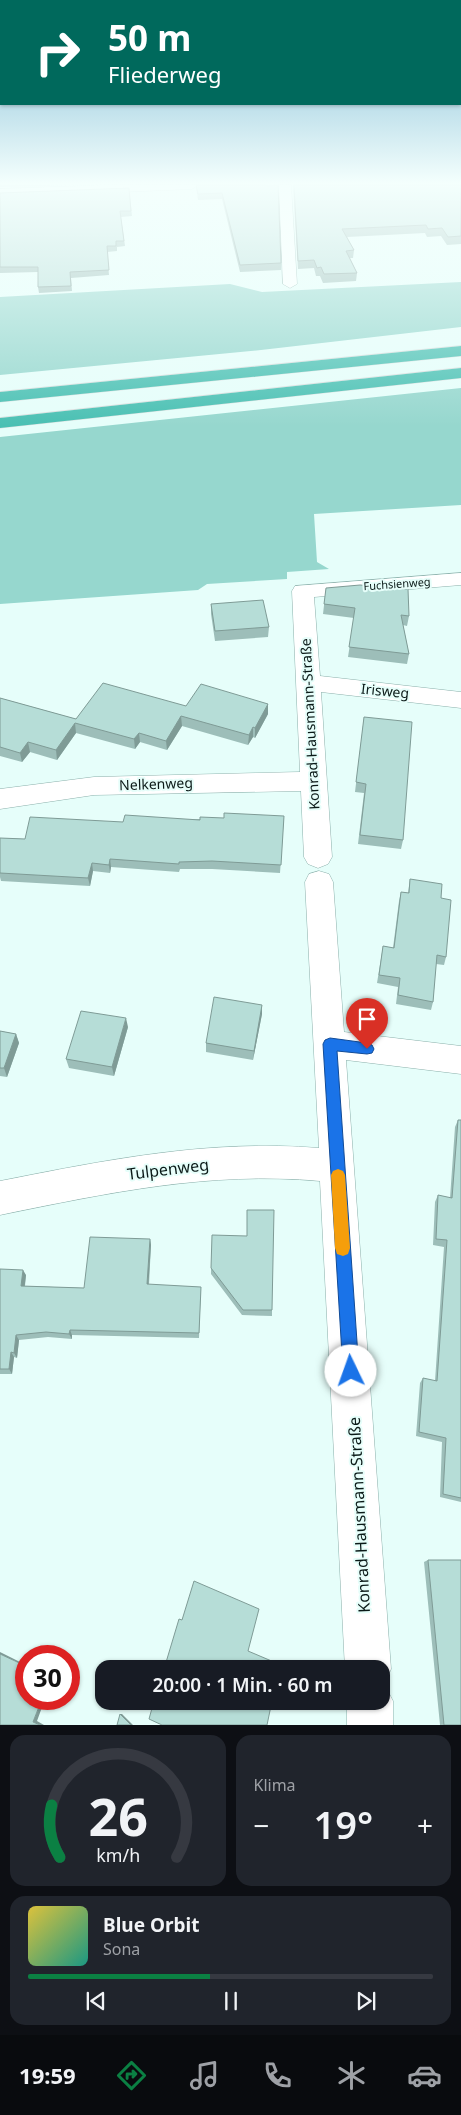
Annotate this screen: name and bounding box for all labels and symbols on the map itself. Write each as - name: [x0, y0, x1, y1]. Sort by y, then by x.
- street label: Fuchsienweg: [363, 574, 431, 593]
- street label: Konrad-Hausmann-Straße: [296, 638, 323, 810]
- street label: Irisweg: [360, 679, 410, 702]
- street label: Nelkenweg: [119, 773, 193, 794]
- pin: [346, 998, 388, 1049]
- street label: Tulpenweg: [126, 1153, 210, 1185]
- position arrow: [324, 1344, 376, 1396]
- street label: Konrad-Hausmann-Straße: [343, 1417, 375, 1613]
- speed limit sign: 30: [15, 1645, 80, 1710]

